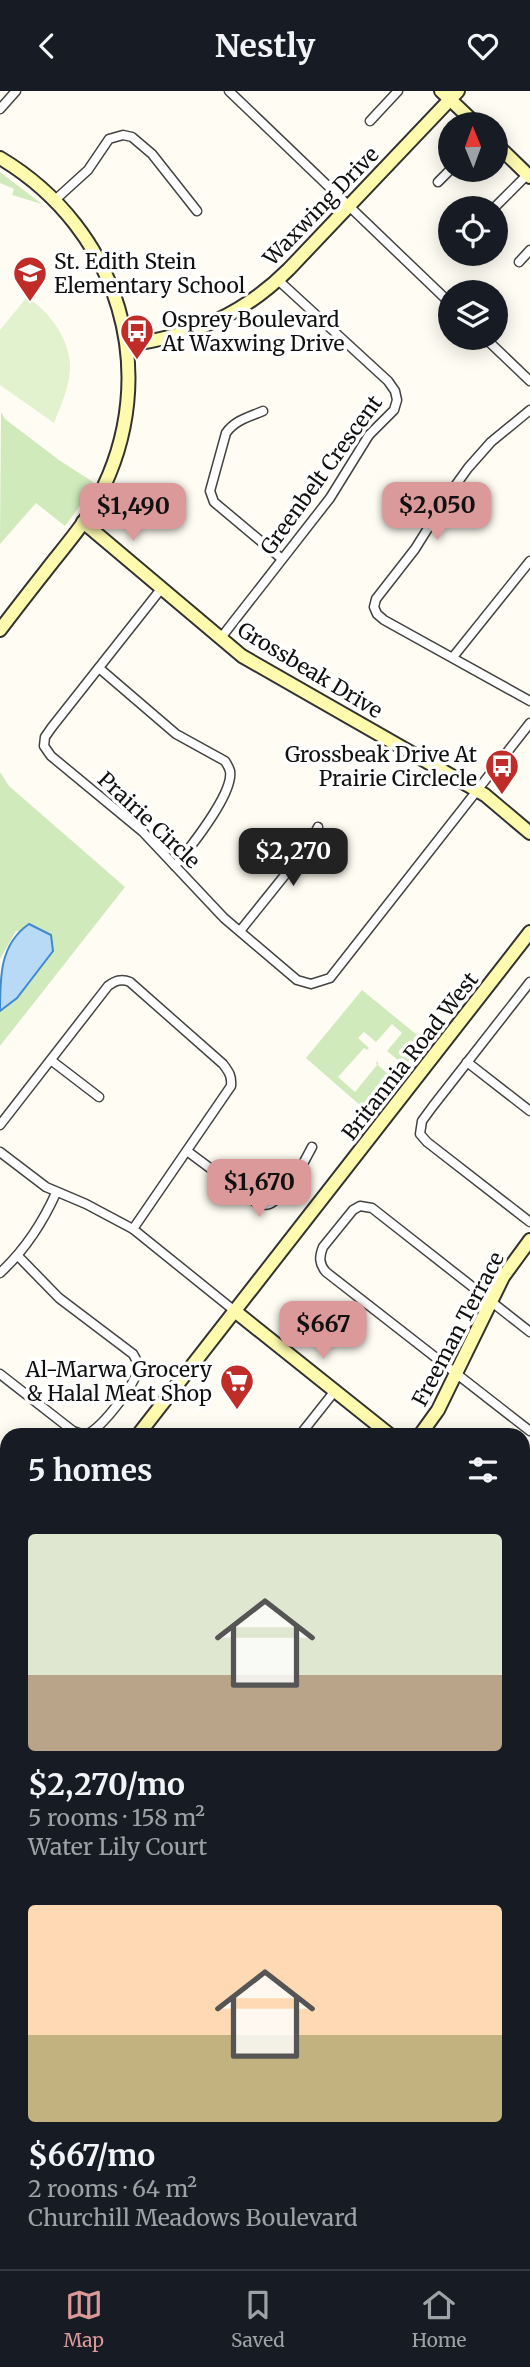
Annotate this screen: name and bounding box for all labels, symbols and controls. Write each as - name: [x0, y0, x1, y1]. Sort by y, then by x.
- text: Nestly: [215, 26, 315, 66]
- icon: back: [28, 27, 66, 65]
- icon: heart: [464, 27, 502, 65]
- north arrow: [438, 112, 508, 182]
- map controls: [438, 112, 508, 350]
- street label: Waxwing Drive: [257, 141, 385, 272]
- button: locate: [438, 196, 508, 266]
- place label: St. Edith Stein Elementary School: [54, 248, 246, 299]
- school or university icon: St. Edith Stein Elementary School: [11, 254, 49, 303]
- button: layers: [438, 280, 508, 350]
- place label: Osprey Boulevard At Waxwing Drive: [161, 306, 344, 357]
- bus stop icon: Osprey Boulevard At Waxwing Drive: [118, 312, 156, 361]
- street label: Greenbelt Crescent: [254, 390, 388, 560]
- pin: $1,490: [76, 483, 190, 543]
- pin: $2,050: [380, 483, 494, 542]
- text: $2,050: [398, 490, 476, 519]
- text: $1,490: [96, 491, 170, 520]
- street label: Grossbeak Drive: [233, 616, 387, 724]
- place label: Grossbeak Drive At Prairie Circlecle: [285, 741, 477, 792]
- bus stop icon: Grossbeak Drive At Prairie Circlecle: [483, 747, 521, 796]
- street label: Prairie Circle: [92, 766, 206, 874]
- pin: $2,270: [236, 829, 350, 888]
- text: $2,270: [255, 836, 331, 865]
- street label: Britannia Road West: [336, 967, 484, 1145]
- pin: $1,670: [202, 1159, 316, 1219]
- text: $1,670: [223, 1167, 295, 1196]
- street label: Freeman Terrace: [406, 1247, 510, 1411]
- pin: $667: [282, 1301, 364, 1361]
- text: $667: [295, 1309, 351, 1338]
- place label: Al-Marwa Grocery & Halal Meat Shop: [24, 1356, 213, 1407]
- supermarket icon: Al-Marwa Grocery & Halal Meat Shop: [218, 1362, 256, 1411]
- text: 5 homes: [28, 1451, 153, 1489]
- icon: filters: [464, 1451, 502, 1489]
- icon: home: [202, 1580, 328, 1706]
- text: $2,270/mo: [28, 1765, 185, 1803]
- text: 5 rooms · 158 m²: [28, 1803, 205, 1832]
- text: Water Lily Court: [28, 1832, 207, 1861]
- icon: home: [202, 1951, 328, 2077]
- text: $667/mo: [28, 2136, 155, 2174]
- text: 2 rooms · 64 m²: [28, 2174, 197, 2203]
- text: Churchill Meadows Boulevard: [28, 2203, 358, 2232]
- tab: Map: [63, 2286, 104, 2352]
- tab: Saved: [231, 2286, 285, 2352]
- tab: Home: [412, 2286, 467, 2352]

